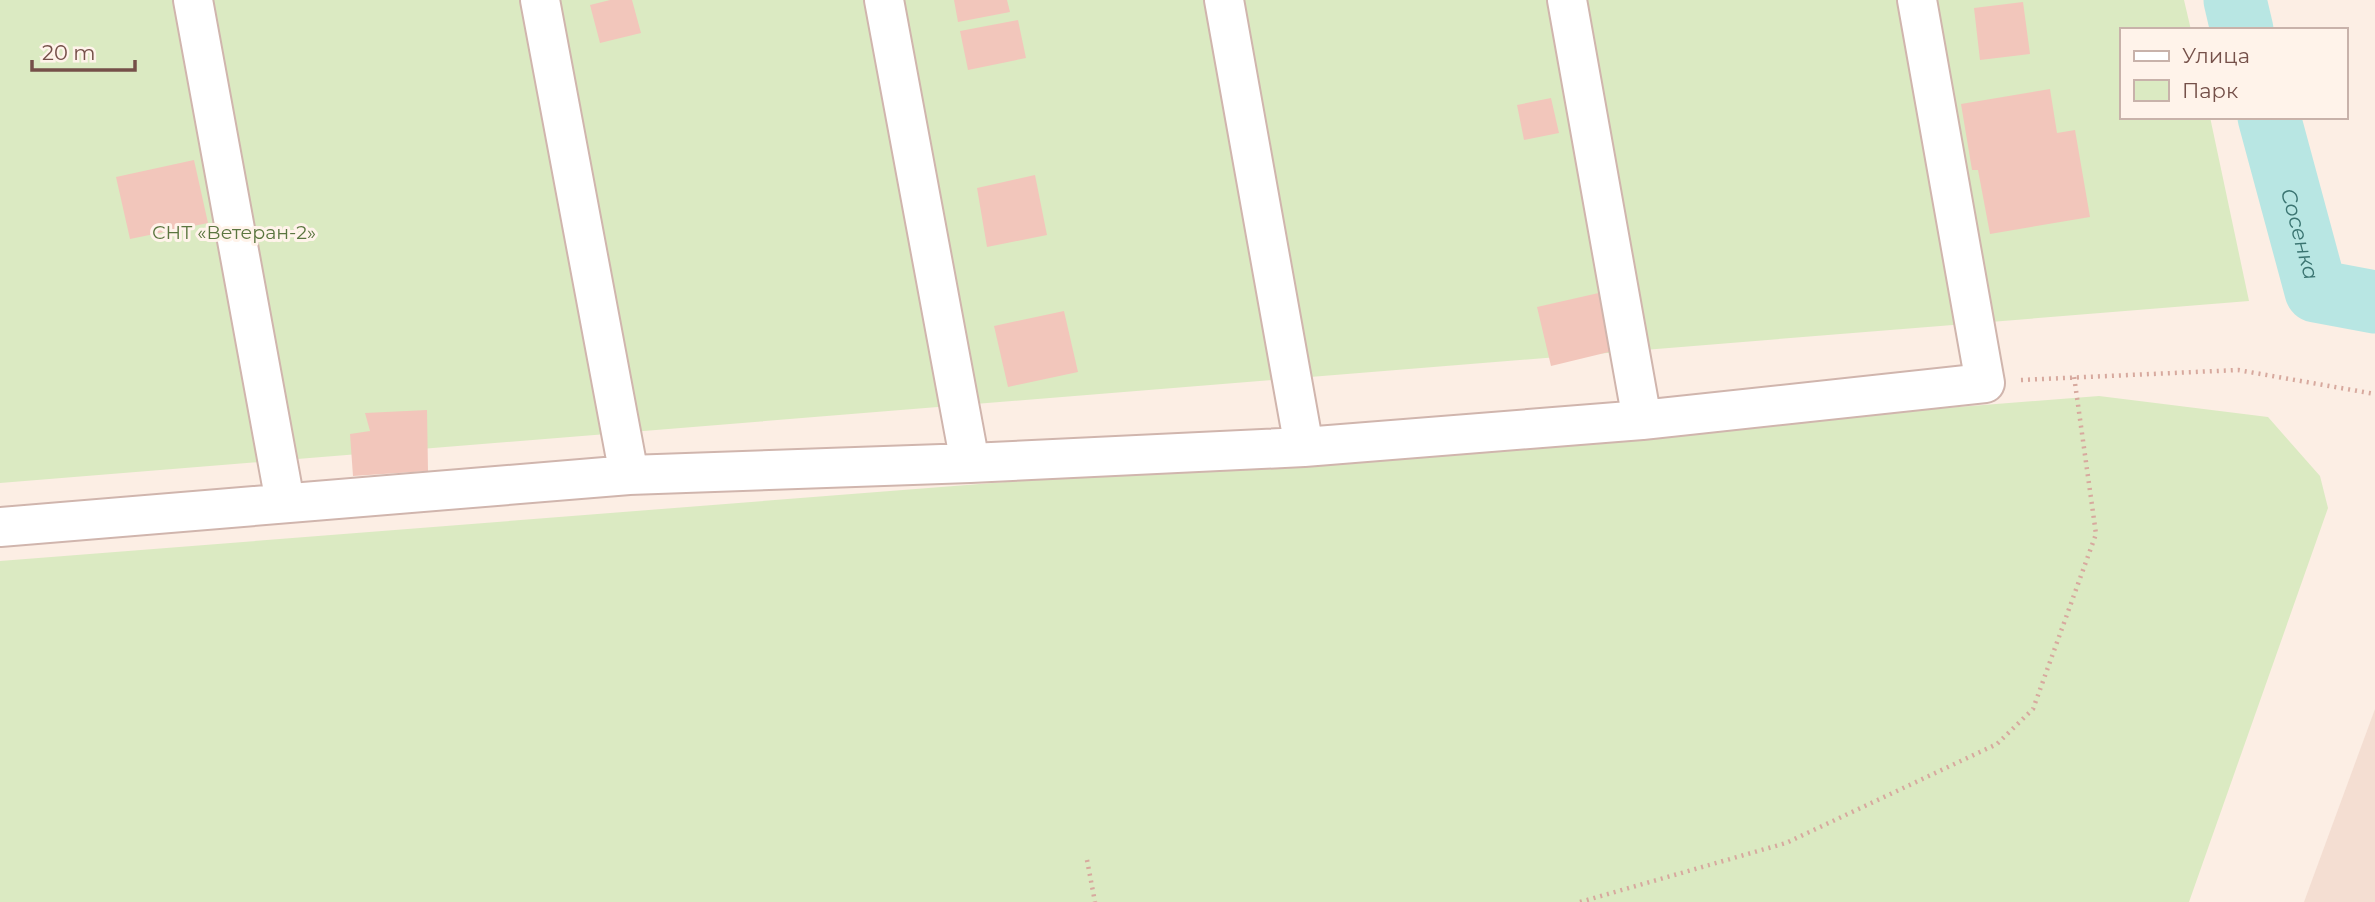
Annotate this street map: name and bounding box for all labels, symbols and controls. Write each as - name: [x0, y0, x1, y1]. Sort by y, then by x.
- scale bar: [32, 28, 135, 72]
- legend: [2120, 28, 2347, 119]
- text: 20 m: [42, 40, 96, 65]
- text: Улица: [2182, 43, 2250, 68]
- text: Парк: [2182, 78, 2238, 103]
- water label: Сосенка: [2276, 185, 2325, 282]
- park label: СНТ «Ветеран-2»: [152, 221, 316, 244]

